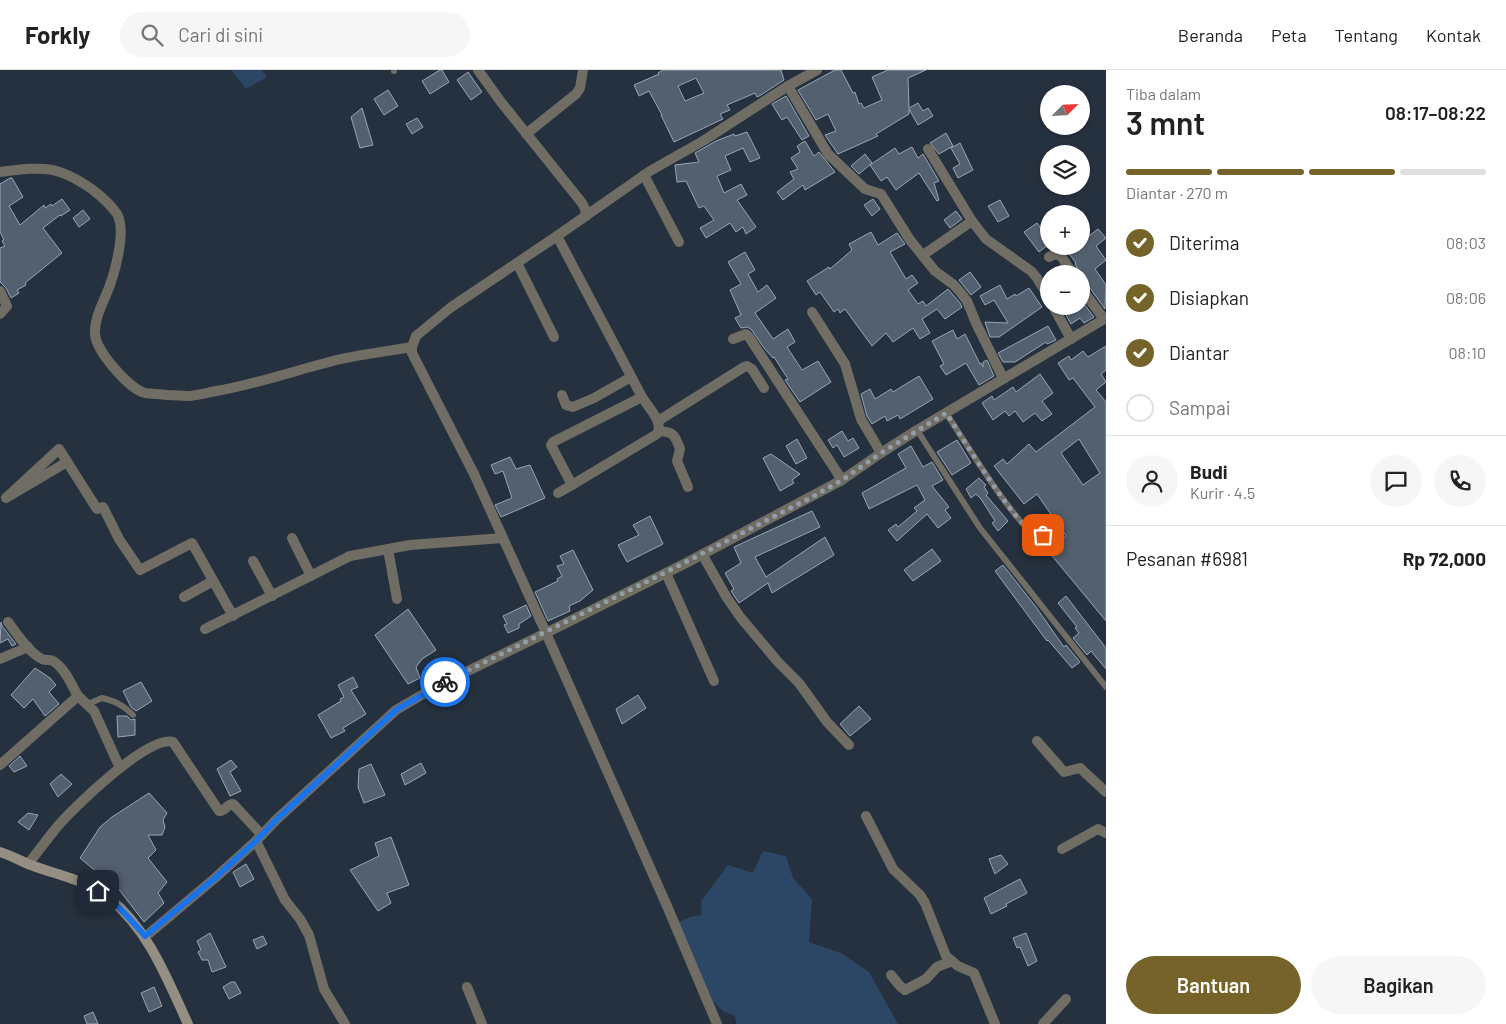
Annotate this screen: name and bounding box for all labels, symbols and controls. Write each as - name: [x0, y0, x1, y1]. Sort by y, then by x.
- search box: [120, 12, 470, 57]
- text: Forkly: [25, 20, 90, 49]
- icon: search: [138, 21, 166, 49]
- text: Cari di sini: [178, 23, 263, 46]
- text: Beranda: [1178, 24, 1243, 46]
- text: Peta: [1271, 24, 1307, 46]
- text: Tentang: [1335, 24, 1398, 46]
- text: Kontak: [1426, 24, 1481, 46]
- text: Tiba dalam: [1126, 84, 1201, 103]
- north arrow: [1040, 85, 1090, 135]
- map controls: [1040, 85, 1090, 315]
- text: 08:17–08:22: [1385, 101, 1486, 124]
- text: 3 mnt: [1126, 103, 1205, 141]
- button: layers: [1040, 145, 1090, 195]
- text: Diantar · 270 m: [1126, 183, 1228, 202]
- button: +: [1040, 205, 1090, 255]
- icon: check: [1126, 229, 1154, 257]
- text: Diterima: [1169, 231, 1240, 254]
- text: 08:03: [1446, 233, 1486, 252]
- button: −: [1040, 265, 1090, 315]
- icon: check: [1126, 284, 1154, 312]
- text: Disiapkan: [1169, 286, 1249, 309]
- text: 08:06: [1446, 288, 1486, 307]
- icon: check: [1126, 339, 1154, 367]
- text: Diantar: [1169, 341, 1229, 364]
- text: 08:10: [1449, 343, 1486, 362]
- text: Sampai: [1169, 396, 1231, 419]
- button: person: [1126, 455, 1178, 507]
- button: chat: [1370, 455, 1422, 507]
- button: phone: [1434, 455, 1486, 507]
- text: Budi: [1190, 460, 1228, 483]
- text: Kurir · 4.5: [1190, 483, 1255, 502]
- pin: [1022, 514, 1064, 556]
- icon: bag: [1029, 521, 1057, 549]
- text: Pesanan #6981: [1126, 547, 1248, 570]
- text: Rp 72,000: [1403, 547, 1486, 570]
- courier: [420, 657, 470, 707]
- icon: bike: [431, 668, 459, 696]
- pin: [77, 870, 119, 912]
- icon: home: [84, 877, 112, 905]
- button: Bantuan: [1126, 956, 1301, 1014]
- button: Bagikan: [1311, 956, 1486, 1014]

